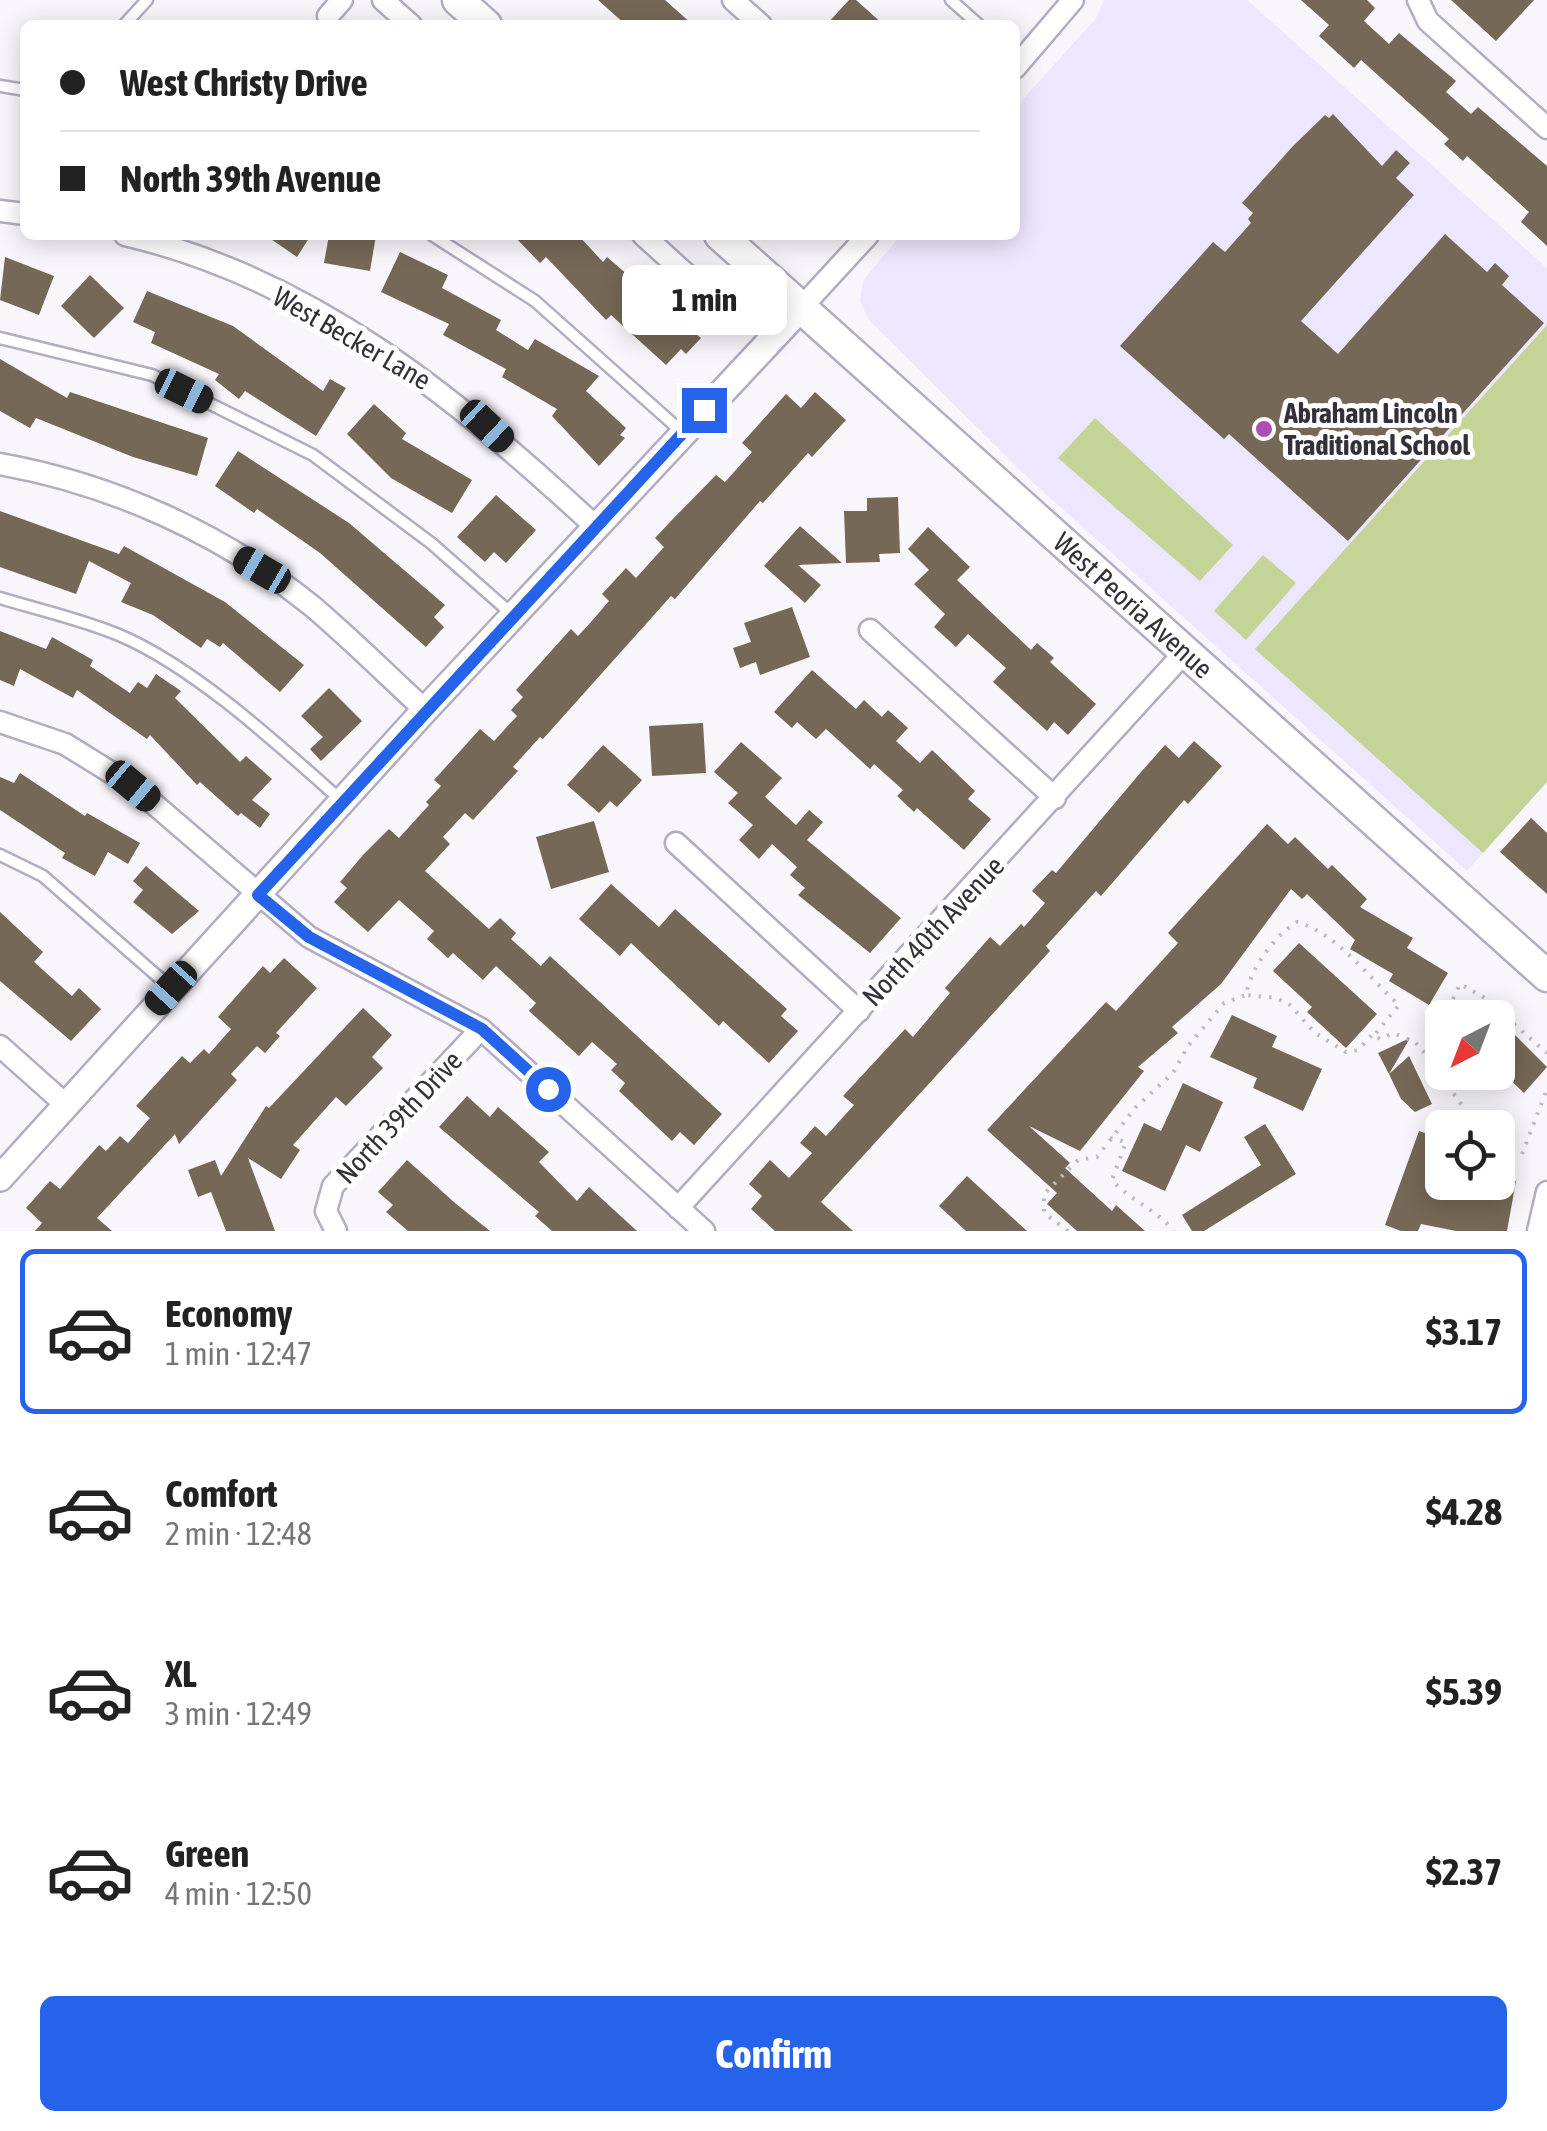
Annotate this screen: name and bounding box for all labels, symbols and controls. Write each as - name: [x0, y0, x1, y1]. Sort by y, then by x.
- text: West Christy Drive: [120, 61, 368, 104]
- text: North 39th Avenue: [120, 157, 381, 200]
- callout: 1 min: [622, 265, 786, 335]
- street label: West Becker Lane: [267, 280, 437, 396]
- text: 1 min: [672, 281, 737, 318]
- car: [150, 364, 218, 418]
- route end: [682, 388, 727, 433]
- car: [455, 395, 519, 457]
- place label: Abraham Lincoln Traditional School: [1283, 397, 1471, 461]
- marker: Abraham Lincoln Traditional School: [1253, 418, 1275, 440]
- street label: West Peoria Avenue: [1047, 526, 1219, 685]
- car: [229, 542, 295, 598]
- car: [100, 755, 166, 817]
- street label: North 40th Avenue: [856, 850, 1010, 1012]
- car: [140, 956, 202, 1020]
- north arrow: [1425, 1000, 1515, 1090]
- map controls: [1425, 1000, 1515, 1200]
- street label: North 39th Drive: [330, 1044, 468, 1190]
- route start: [526, 1067, 571, 1112]
- button: locate: [1425, 1110, 1515, 1200]
- icon: car: [45, 1287, 135, 1377]
- text: Economy: [165, 1292, 292, 1335]
- text: $3.17: [1426, 1310, 1502, 1353]
- text: 1 min · 12:47: [165, 1335, 312, 1372]
- icon: car: [45, 1467, 135, 1557]
- text: Comfort: [165, 1472, 277, 1515]
- text: $4.28: [1426, 1490, 1502, 1533]
- text: 2 min · 12:48: [165, 1515, 312, 1552]
- icon: car: [45, 1647, 135, 1737]
- text: XL: [165, 1652, 197, 1695]
- text: $5.39: [1426, 1670, 1502, 1713]
- text: 3 min · 12:49: [165, 1695, 312, 1732]
- icon: car: [45, 1827, 135, 1917]
- text: Green: [165, 1832, 249, 1875]
- text: $2.37: [1426, 1850, 1502, 1893]
- text: 4 min · 12:50: [165, 1875, 312, 1912]
- button: Confirm: [40, 1996, 1507, 2111]

